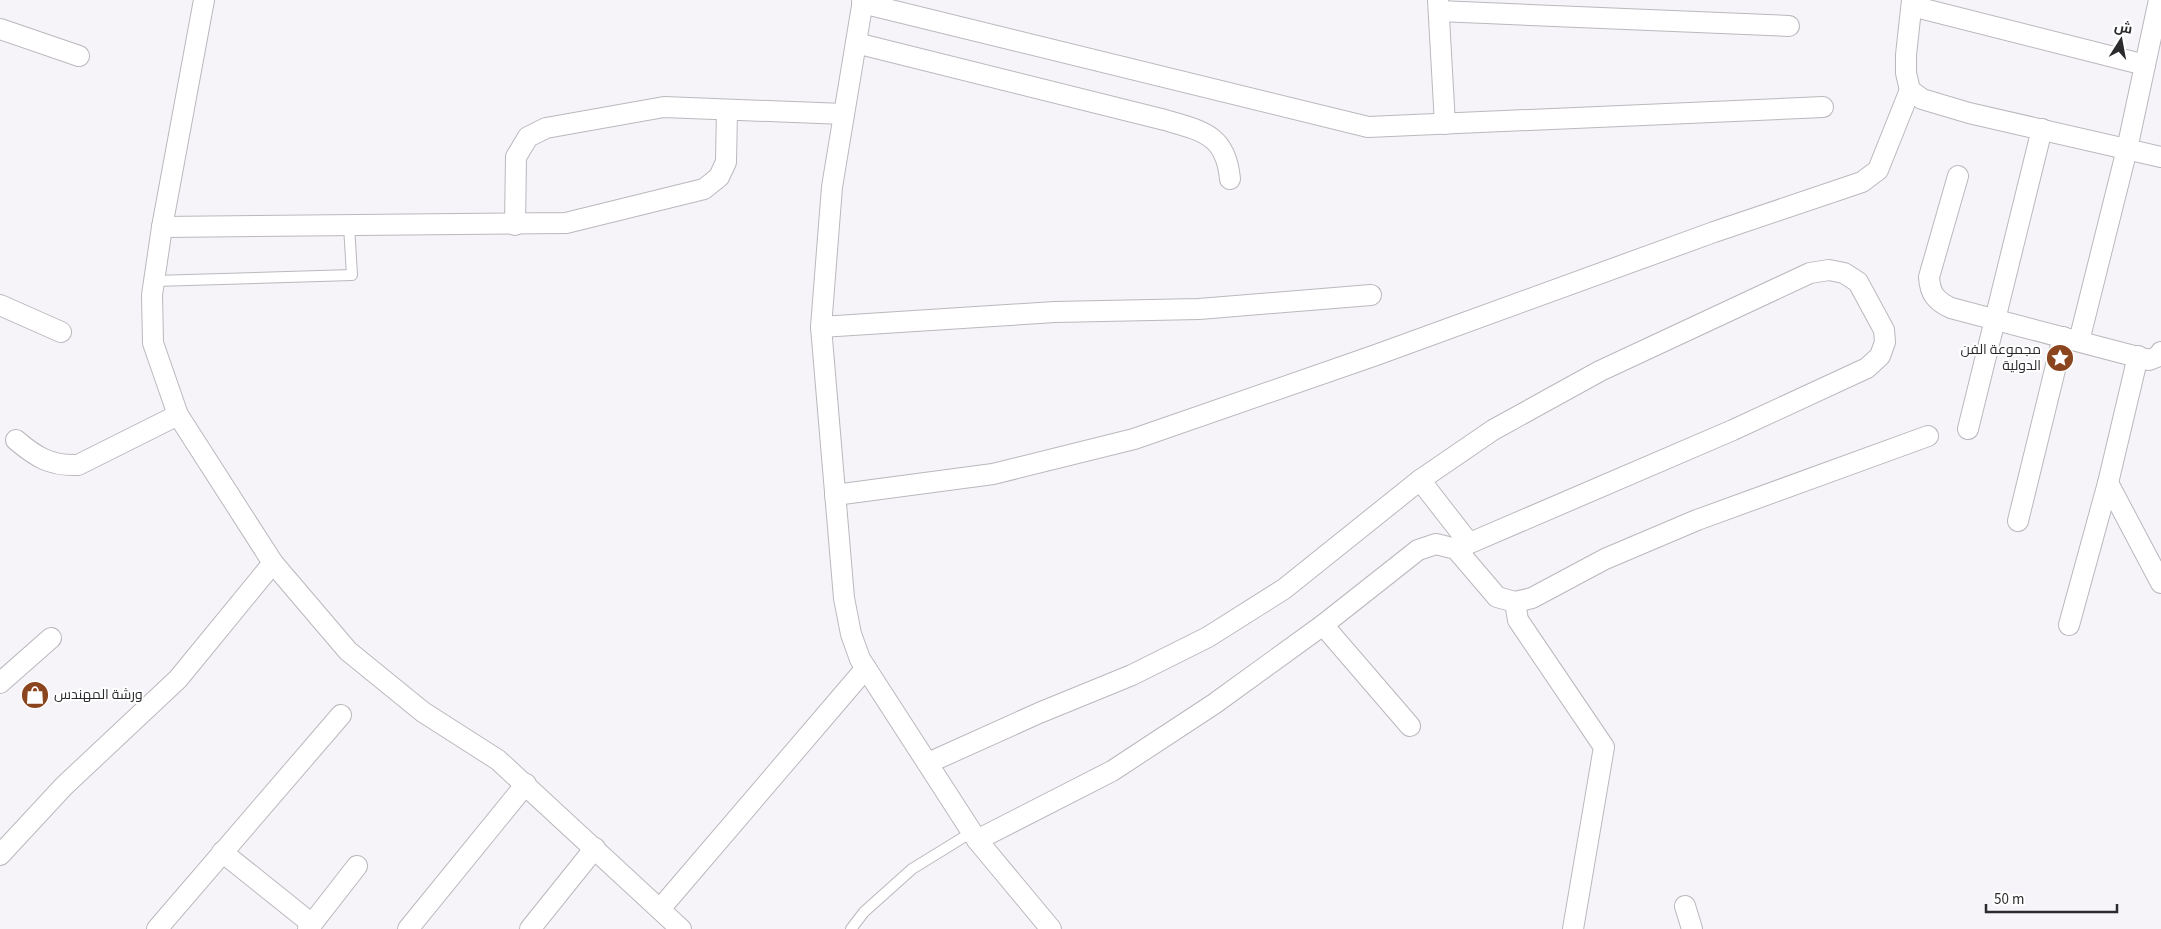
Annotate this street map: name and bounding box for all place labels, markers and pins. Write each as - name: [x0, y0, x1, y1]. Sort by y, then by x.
- place label: مجموعة الفن الدولية: [1961, 340, 2041, 376]
- place icon: مجموعة الفن الدولية: [2045, 343, 2075, 373]
- shop icon: ورشة المهندس: [20, 680, 50, 710]
- place label: ورشة المهندس: [54, 685, 143, 705]

